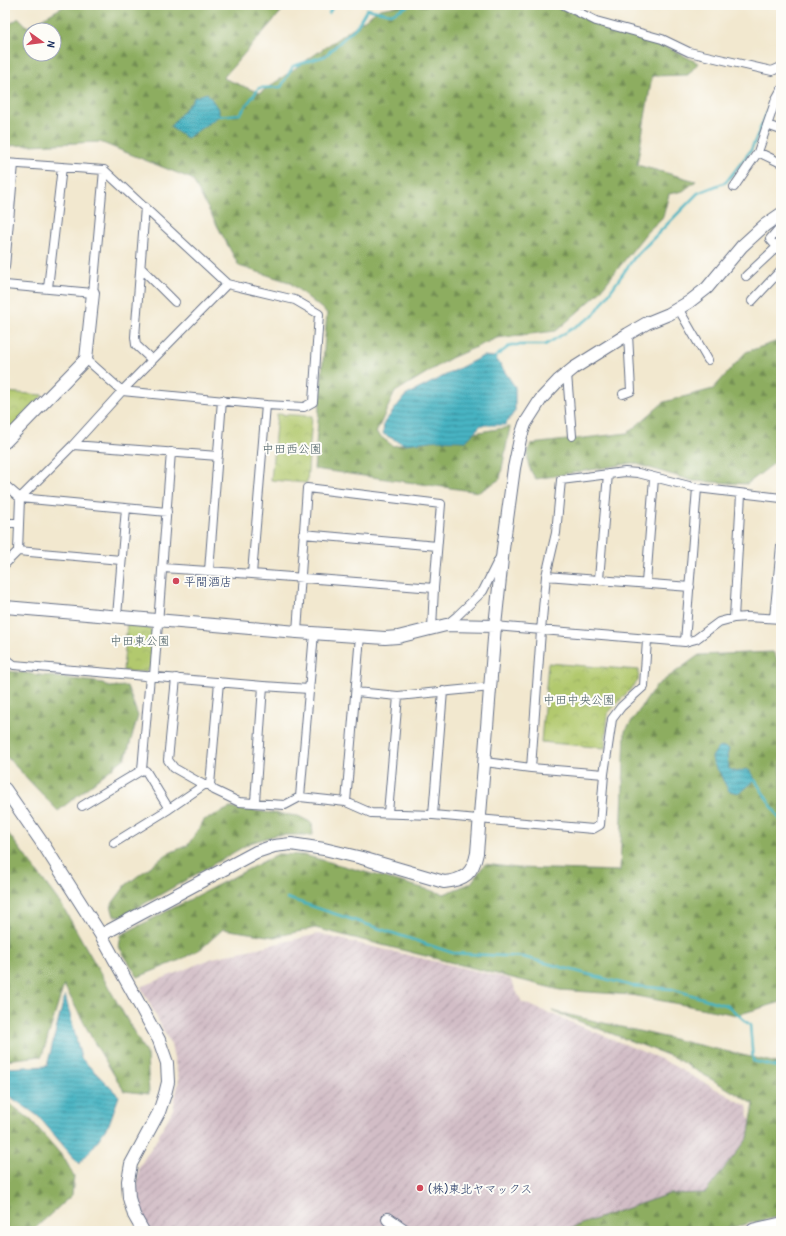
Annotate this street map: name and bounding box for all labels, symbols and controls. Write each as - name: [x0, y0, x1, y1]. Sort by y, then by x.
- north arrow: [22, 22, 62, 62]
- text: N: [44, 40, 59, 49]
- park label: 中田西公園: [262, 440, 322, 457]
- place label: 平間酒店: [184, 573, 232, 590]
- marker: 平間酒店: [171, 576, 181, 586]
- park label: 中田東公園: [110, 632, 170, 649]
- park label: 中田中央公園: [543, 691, 615, 708]
- place label: (株)東北ヤマックス: [428, 1180, 532, 1197]
- marker: (株)東北ヤマックス: [415, 1183, 425, 1193]

